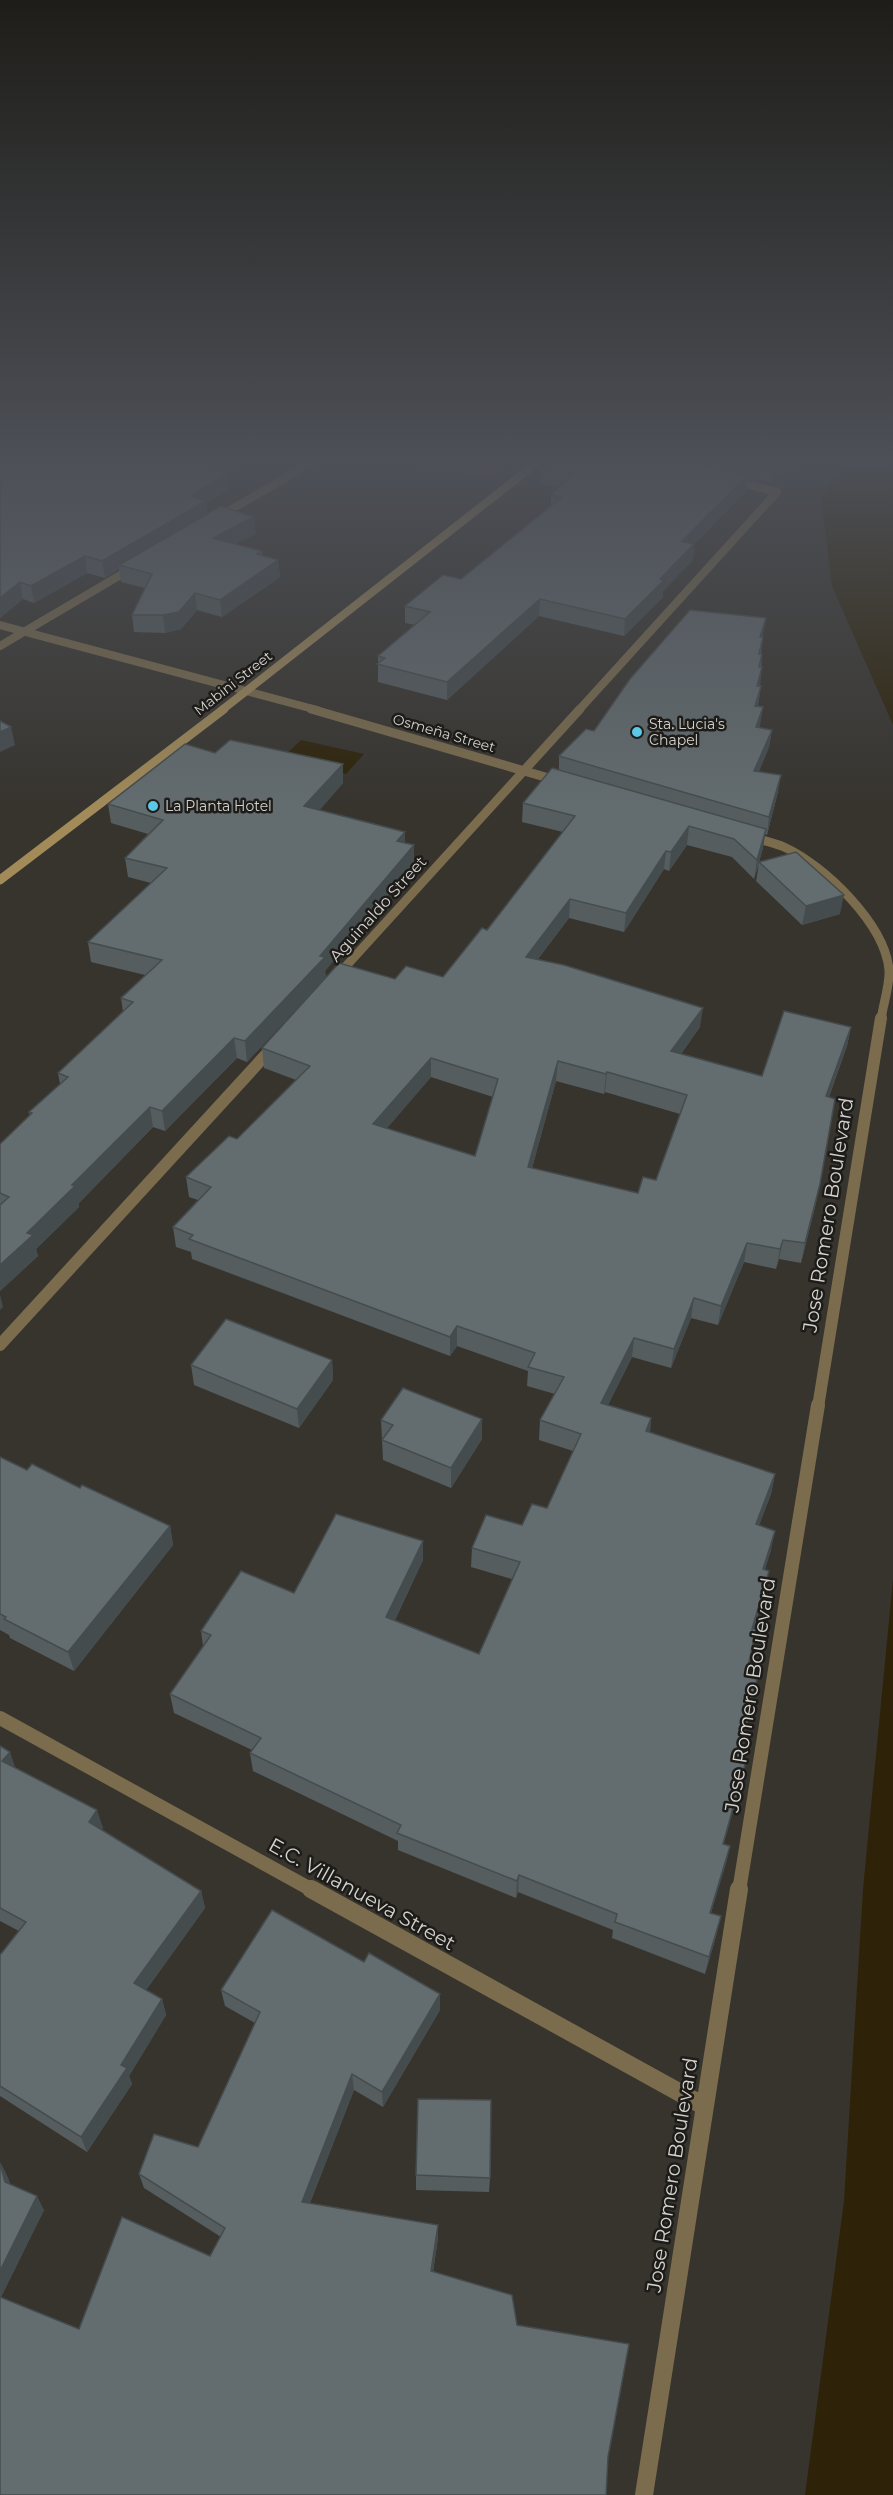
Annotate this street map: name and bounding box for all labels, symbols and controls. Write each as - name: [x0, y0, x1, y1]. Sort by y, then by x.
- street label: Mabini Street: [190, 647, 276, 719]
- street label: Osmeña Street: [391, 710, 498, 756]
- place label: Sta. Lucia's Chapel: [649, 715, 725, 749]
- marker: Sta. Lucia's Chapel: [630, 725, 644, 739]
- place label: La Planta Hotel: [165, 797, 272, 815]
- marker: La Planta Hotel: [146, 799, 160, 813]
- street label: Aguinaldo Street: [326, 852, 431, 966]
- street label: Jose Romero Boulevard: [797, 1096, 858, 1335]
- street label: Jose Romero Boulevard: [719, 1576, 780, 1815]
- street label: E.C. Villanueva Street: [264, 1833, 460, 1955]
- street label: Jose Romero Boulevard: [641, 2056, 702, 2295]

